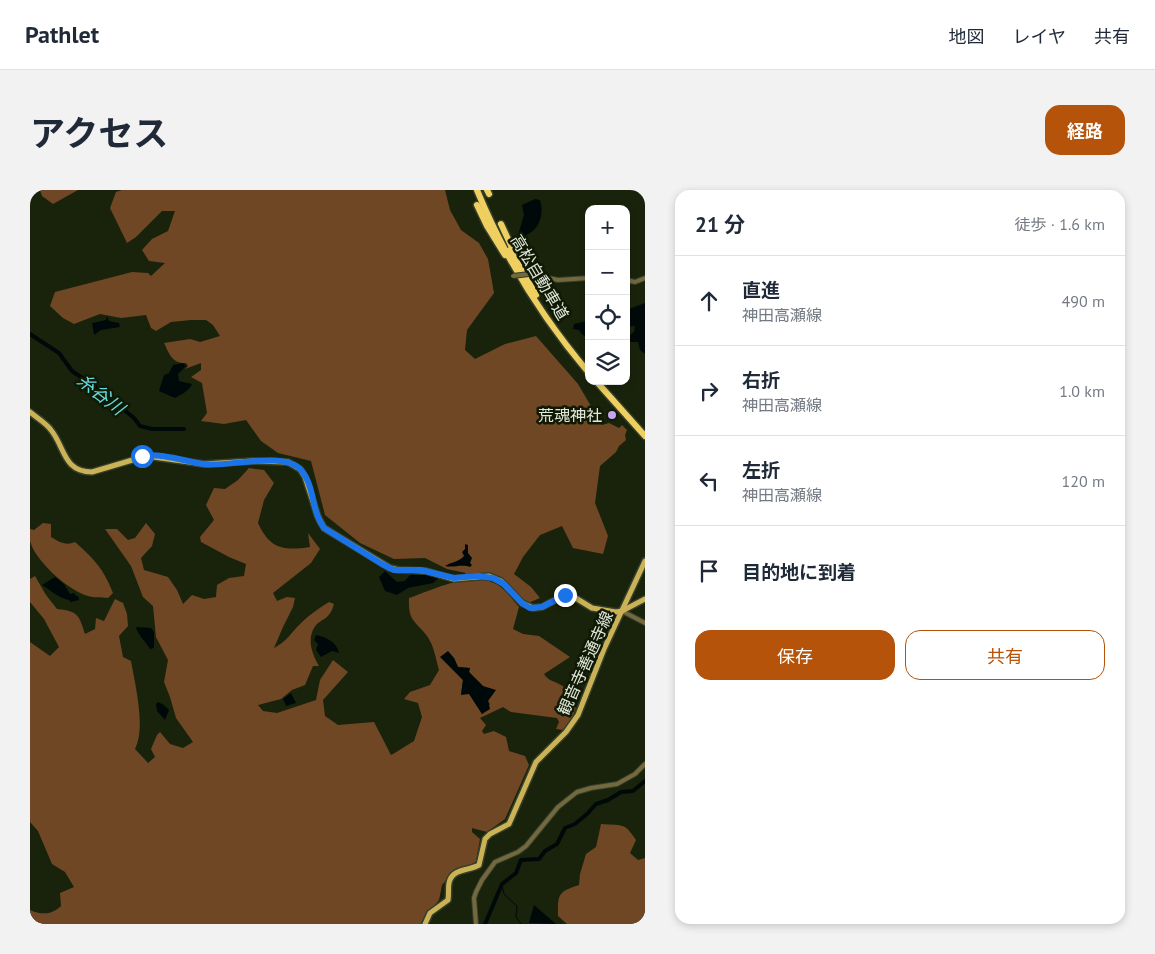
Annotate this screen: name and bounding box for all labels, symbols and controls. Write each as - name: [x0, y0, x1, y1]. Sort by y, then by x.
- text: Pathlet: [25, 19, 99, 50]
- text: 地図: [949, 25, 985, 48]
- text: レイヤ: [1013, 25, 1066, 48]
- text: 共有: [1094, 25, 1130, 48]
- button: 経路: [1045, 105, 1125, 155]
- text: アクセス: [30, 110, 168, 156]
- map controls: [585, 205, 630, 385]
- button: +: [585, 205, 630, 250]
- text: 21 分: [695, 211, 745, 238]
- text: 徒歩 · 1.6 km: [1014, 214, 1105, 234]
- street label: 高松自動車道: [507, 231, 573, 323]
- button: −: [585, 250, 630, 295]
- text: 直進: [742, 278, 780, 302]
- icon: ahead: [695, 287, 723, 315]
- text: 490 m: [1062, 291, 1105, 311]
- button: locate: [585, 295, 630, 340]
- text: 神田高瀬線: [742, 305, 822, 325]
- button: layers: [585, 340, 630, 385]
- water label: 糸谷川: [73, 368, 131, 421]
- text: 右折: [742, 368, 780, 392]
- icon: right: [695, 377, 723, 405]
- text: 1.0 km: [1059, 381, 1105, 401]
- text: 神田高瀬線: [742, 395, 822, 415]
- place label: 荒魂神社: [538, 405, 602, 425]
- marker: 荒魂神社: [606, 409, 618, 421]
- route start: [131, 445, 154, 468]
- text: 左折: [742, 458, 780, 482]
- icon: left: [695, 467, 723, 495]
- text: 120 m: [1062, 471, 1105, 491]
- text: 神田高瀬線: [742, 485, 822, 505]
- icon: arrive: [695, 557, 723, 585]
- text: 目的地に到着: [742, 560, 856, 584]
- route end: [554, 584, 577, 607]
- street label: 観音寺善通寺線: [553, 608, 617, 718]
- button: 保存: [695, 630, 895, 680]
- button: 共有: [905, 630, 1105, 680]

